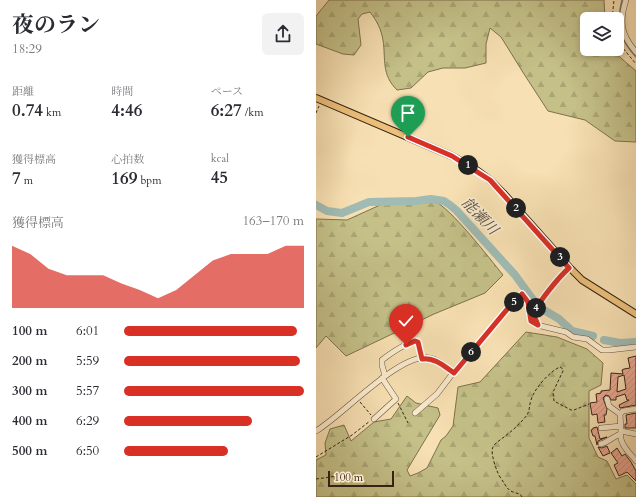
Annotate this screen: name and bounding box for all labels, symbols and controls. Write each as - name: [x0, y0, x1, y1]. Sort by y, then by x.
- text: 夜のラン: [12, 10, 100, 40]
- map controls: [580, 12, 624, 56]
- button: layers: [580, 12, 624, 56]
- button: share: [262, 13, 304, 55]
- text: 18:29: [12, 40, 42, 58]
- text: 距離: [12, 84, 34, 99]
- text: 時間: [111, 84, 133, 99]
- text: ペース: [211, 84, 243, 99]
- pin: [391, 96, 425, 137]
- text: 0.74: [12, 99, 43, 122]
- text: 4:46: [111, 99, 142, 122]
- text: 6:27: [211, 99, 242, 122]
- icon: arrive: [397, 102, 419, 124]
- text: km: [43, 105, 61, 120]
- text: /km: [242, 105, 263, 120]
- text: kcal: [211, 151, 229, 166]
- text: 獲得標高: [12, 152, 56, 167]
- text: 心拍数: [111, 152, 144, 167]
- pin: 1: [458, 155, 478, 175]
- text: 1: [465, 157, 471, 172]
- text: 45: [211, 166, 228, 189]
- text: 7: [12, 167, 21, 190]
- text: 169: [111, 167, 137, 190]
- text: m: [21, 173, 33, 188]
- text: bpm: [137, 173, 161, 188]
- water label: 能瀬川: [457, 193, 504, 241]
- pin: 2: [506, 198, 526, 218]
- text: 2: [513, 200, 519, 215]
- text: 163–170 m: [242, 212, 304, 230]
- text: 獲得標高: [12, 214, 64, 232]
- pin: 3: [550, 247, 570, 267]
- text: 3: [557, 249, 563, 264]
- pin: 5: [504, 292, 524, 312]
- text: 5: [511, 294, 517, 309]
- pin: 4: [526, 298, 546, 318]
- text: 4: [533, 300, 539, 315]
- pin: [389, 304, 423, 345]
- icon: check: [395, 310, 417, 332]
- text: 100 m: [12, 322, 47, 340]
- text: 6:01: [76, 322, 99, 340]
- pin: 6: [461, 342, 481, 362]
- text: 6: [468, 344, 474, 359]
- text: 200 m: [12, 352, 47, 370]
- text: 5:59: [76, 352, 99, 370]
- text: 300 m: [12, 382, 47, 400]
- text: 5:57: [76, 382, 99, 400]
- text: 400 m: [12, 412, 47, 430]
- text: 6:29: [76, 412, 99, 430]
- text: 500 m: [12, 442, 47, 460]
- text: 6:50: [76, 442, 99, 460]
- scale bar: [328, 469, 394, 488]
- text: 100 m: [334, 470, 363, 485]

